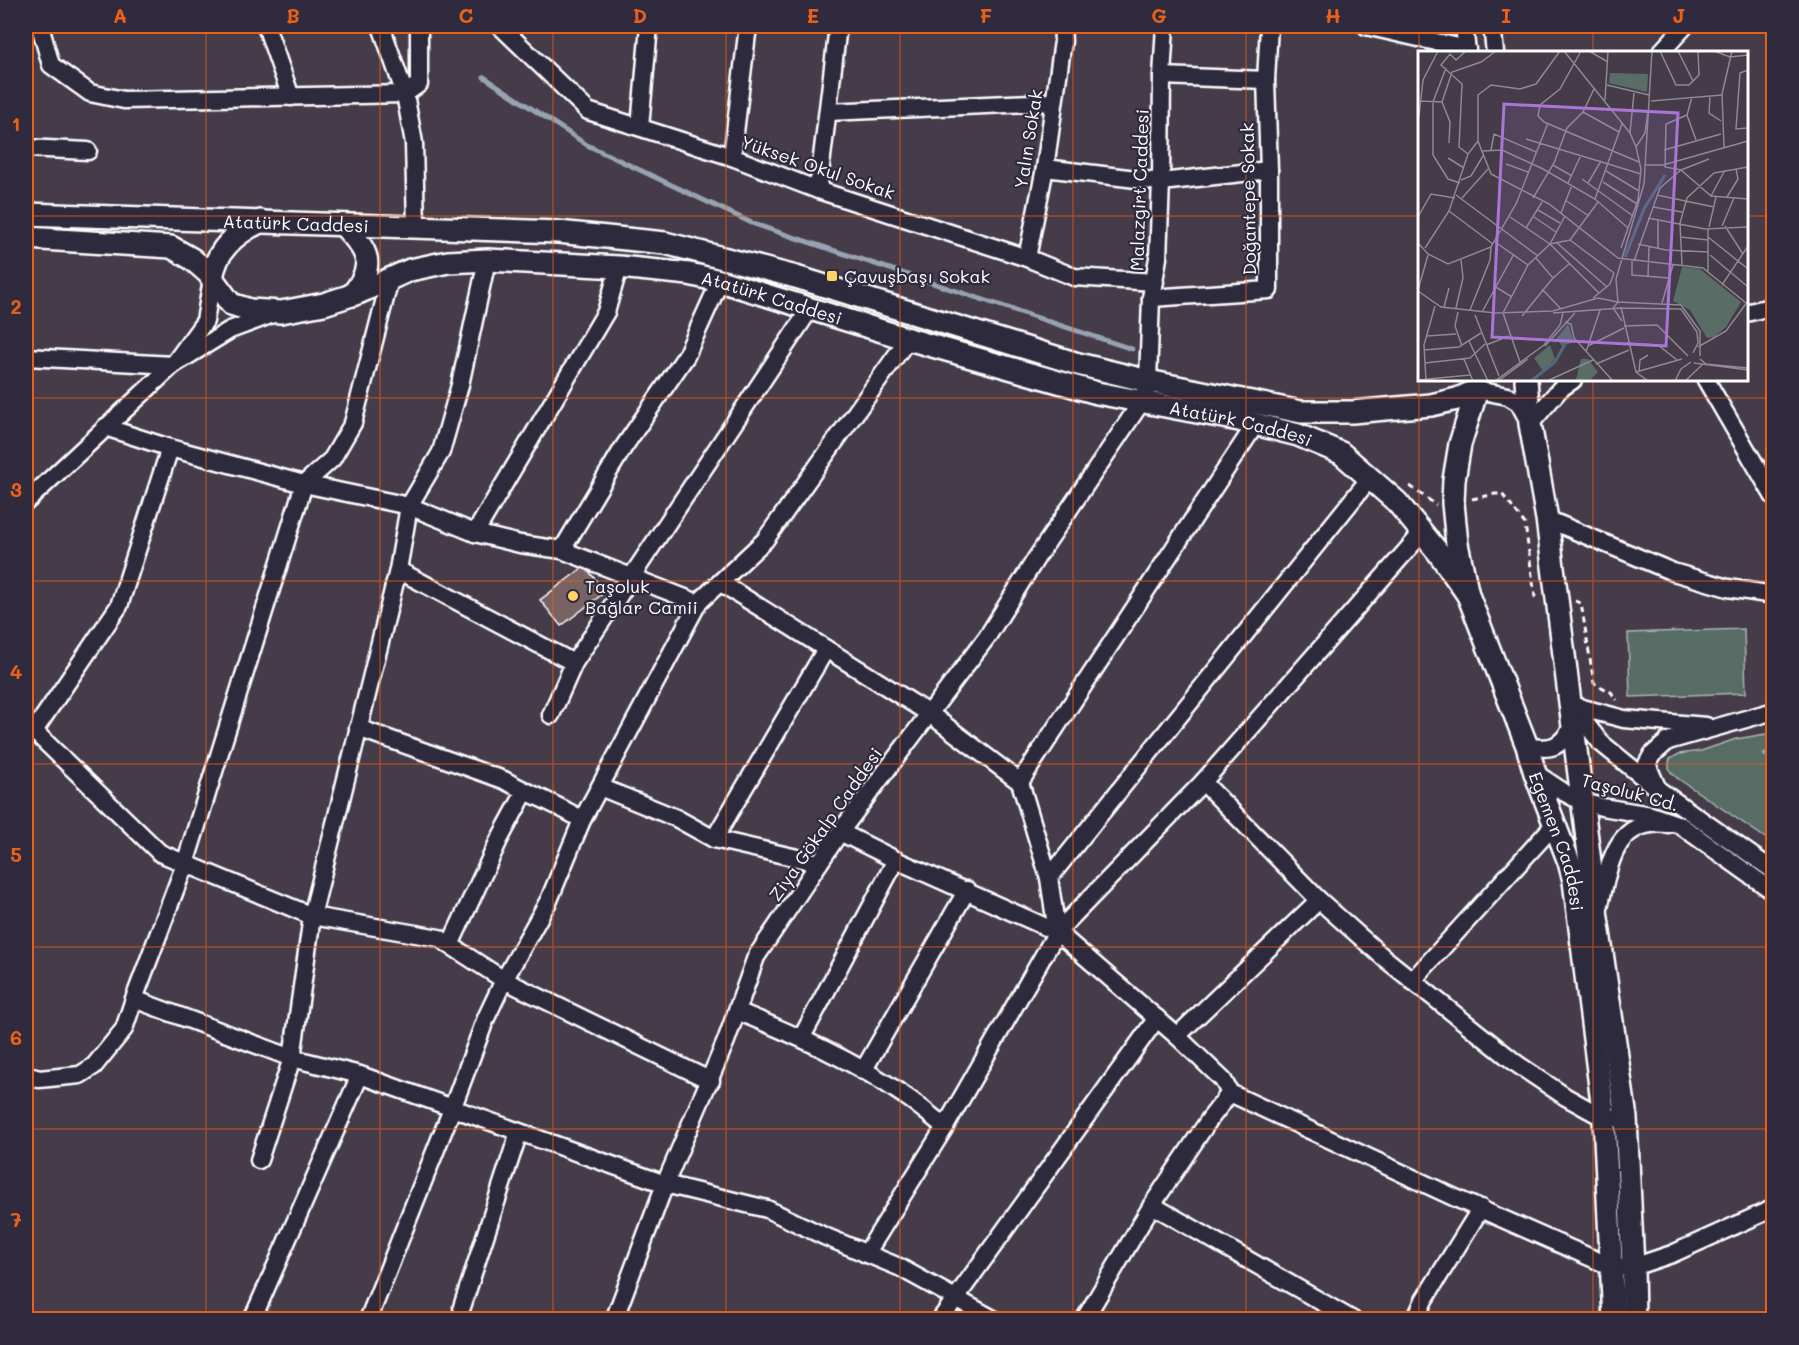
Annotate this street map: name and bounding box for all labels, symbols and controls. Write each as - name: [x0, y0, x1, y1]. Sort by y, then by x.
- text: A: [113, 2, 127, 28]
- text: B: [286, 2, 300, 28]
- text: C: [459, 2, 474, 28]
- text: D: [633, 2, 647, 28]
- text: E: [807, 2, 819, 28]
- text: F: [980, 2, 993, 28]
- text: G: [1151, 2, 1167, 28]
- text: H: [1325, 2, 1341, 28]
- text: I: [1501, 2, 1511, 28]
- text: J: [1672, 2, 1686, 28]
- inset map: [1418, 51, 1748, 381]
- street label: Yalın Sokak: [1008, 88, 1048, 190]
- street label: Malazgirt Caddesi: [1124, 108, 1154, 272]
- text: 1: [12, 110, 20, 136]
- street label: Doğantepe Sokak: [1235, 122, 1261, 276]
- street label: Yüksek Okul Sokak: [738, 129, 898, 205]
- street label: Atatürk Caddesi: [222, 209, 369, 238]
- place label: Çavuşbaşı Sokak: [844, 264, 990, 288]
- street label: Atatürk Caddesi: [699, 265, 845, 330]
- marker: Çavuşbaşı Sokak: [825, 269, 839, 283]
- text: 2: [10, 293, 22, 319]
- street label: Atatürk Caddesi: [1167, 395, 1316, 452]
- text: 3: [10, 476, 22, 502]
- place label: Taşoluk Bağlar Camii: [585, 574, 698, 619]
- marker: Taşoluk Bağlar Camii: [566, 589, 580, 603]
- text: 4: [10, 658, 23, 684]
- street label: Ziya Gökalp Caddesi: [763, 742, 887, 906]
- street label: Taşoluk Cd.: [1579, 767, 1681, 817]
- street label: Egemen Caddesi: [1524, 768, 1590, 912]
- text: 5: [10, 841, 22, 867]
- text: 6: [10, 1024, 22, 1050]
- text: 7: [10, 1206, 22, 1232]

